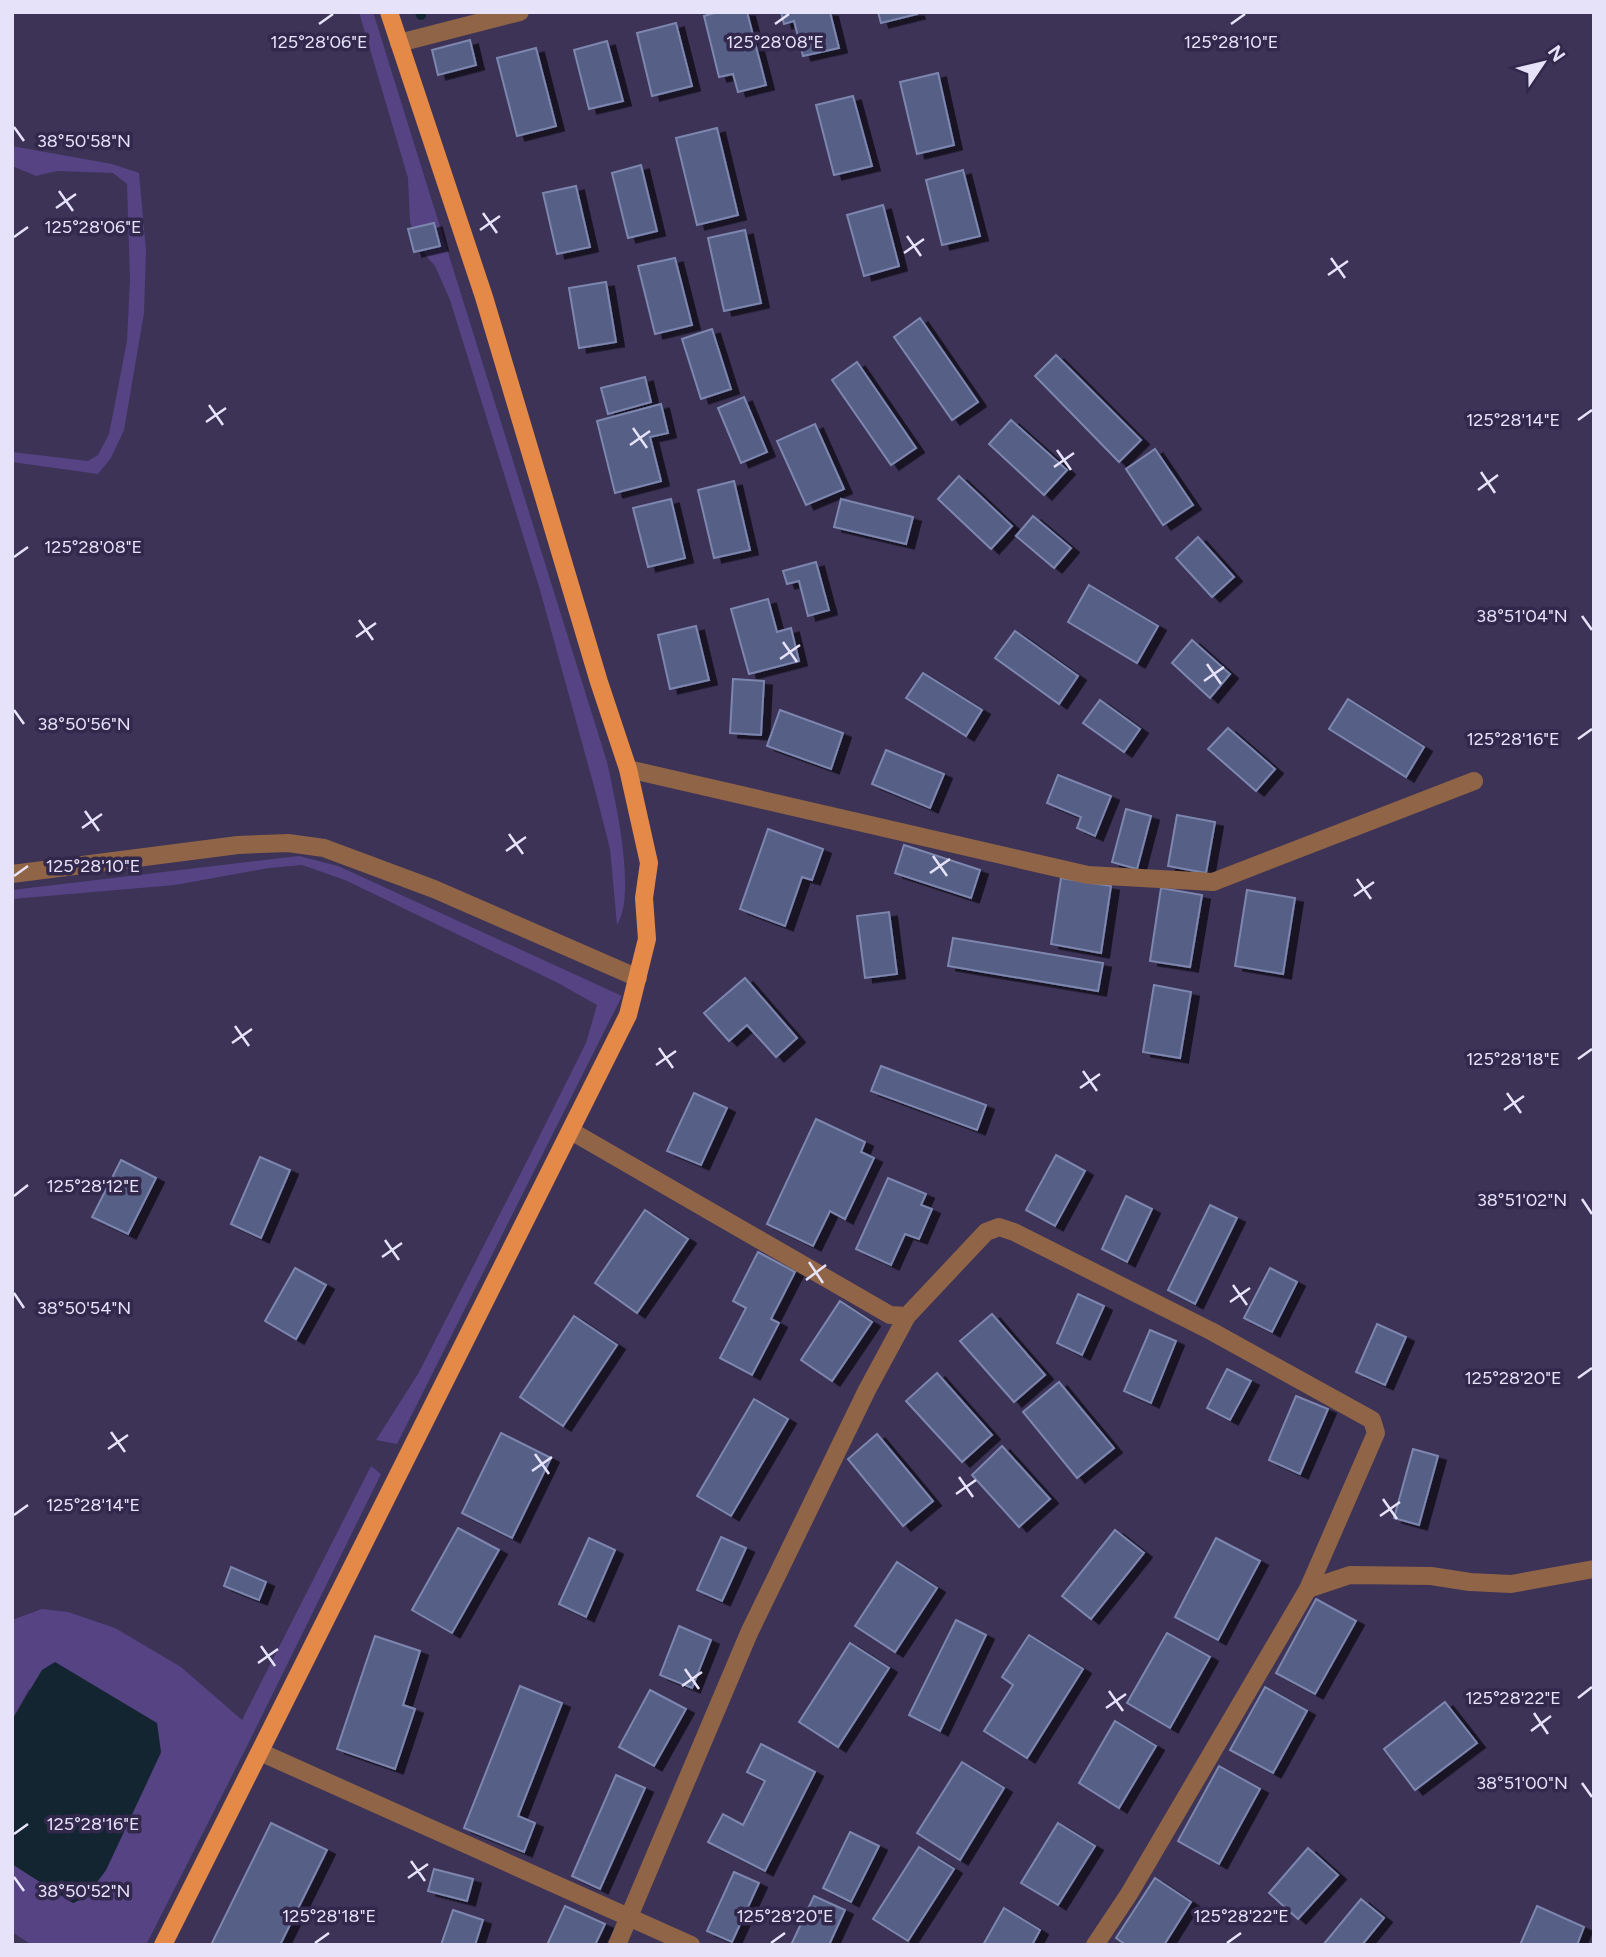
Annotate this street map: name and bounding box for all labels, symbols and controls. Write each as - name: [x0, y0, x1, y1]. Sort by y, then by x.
- north arrow: [1508, 28, 1578, 98]
- text: 125°28'06"E: [270, 31, 368, 53]
- text: 125°28'08"E: [726, 31, 824, 53]
- text: 125°28'10"E: [1184, 31, 1278, 53]
- text: N: [1543, 41, 1570, 66]
- text: 38°50'58"N: [37, 130, 131, 152]
- text: 125°28'06"E: [44, 216, 142, 238]
- text: 125°28'14"E: [1466, 409, 1560, 431]
- text: 125°28'08"E: [44, 536, 142, 558]
- text: 38°51'04"N: [1476, 605, 1568, 627]
- text: 38°50'56"N: [37, 713, 131, 735]
- text: 125°28'16"E: [1466, 728, 1560, 750]
- text: 125°28'10"E: [46, 855, 140, 877]
- text: 125°28'18"E: [1466, 1048, 1560, 1070]
- text: 125°28'12"E: [46, 1175, 140, 1197]
- text: 38°51'02"N: [1477, 1189, 1567, 1211]
- text: 38°50'54"N: [37, 1297, 131, 1319]
- text: 125°28'20"E: [1464, 1367, 1562, 1389]
- text: 125°28'14"E: [46, 1494, 140, 1516]
- text: 125°28'22"E: [1465, 1687, 1561, 1709]
- text: 38°51'00"N: [1476, 1772, 1568, 1794]
- text: 125°28'16"E: [46, 1813, 140, 1835]
- text: 38°50'52"N: [37, 1880, 131, 1902]
- text: 125°28'18"E: [282, 1905, 376, 1927]
- text: 125°28'20"E: [736, 1905, 834, 1927]
- text: 125°28'22"E: [1193, 1905, 1289, 1927]

